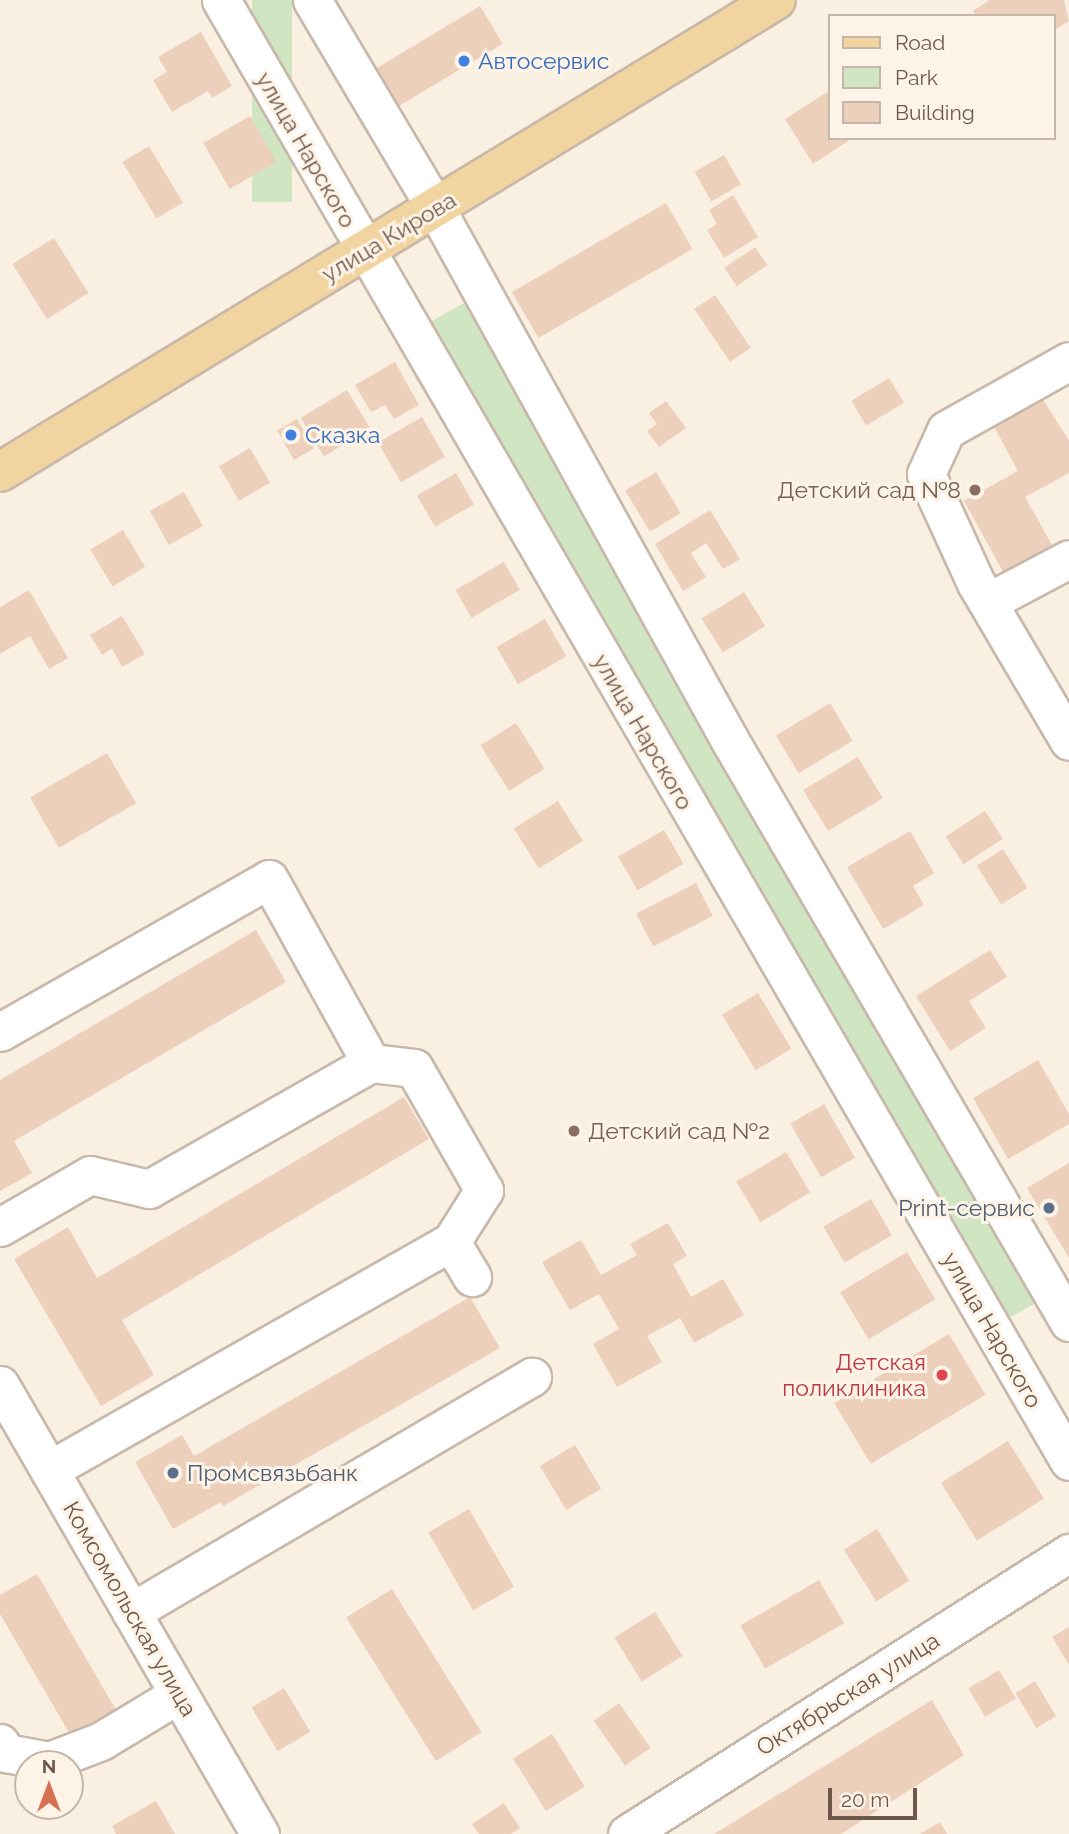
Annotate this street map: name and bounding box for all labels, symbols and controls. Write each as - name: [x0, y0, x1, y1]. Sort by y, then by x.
- legend: [828, 14, 1055, 140]
- text: Road: [895, 30, 945, 55]
- place label: Автосервис: [478, 47, 609, 75]
- marker: Автосервис: [456, 53, 472, 69]
- text: Park: [895, 65, 938, 90]
- street label: улица Нарского: [250, 67, 362, 233]
- text: Building: [895, 100, 975, 125]
- street label: улица Кирова: [317, 186, 461, 288]
- place label: Сказка: [305, 421, 380, 449]
- marker: Сказка: [283, 427, 299, 443]
- place label: Детский сад №8: [777, 476, 961, 504]
- marker: Детский сад №8: [967, 482, 983, 498]
- street label: улица Нарского: [587, 649, 699, 815]
- place label: Детский сад №2: [588, 1117, 770, 1145]
- marker: Детский сад №2: [566, 1123, 582, 1139]
- place label: Print-сервис: [898, 1194, 1035, 1222]
- marker: Print-сервис: [1041, 1200, 1057, 1216]
- street label: улица Нарского: [936, 1247, 1048, 1413]
- place label: Детская поликлиника: [782, 1348, 926, 1402]
- marker: Детская поликлиника: [932, 1365, 952, 1385]
- place label: Промсвязьбанк: [187, 1459, 358, 1487]
- marker: Промсвязьбанк: [165, 1465, 181, 1481]
- street label: Комсомольская улица: [57, 1496, 203, 1722]
- street label: Октябрьская улица: [751, 1626, 945, 1762]
- north arrow: [14, 1750, 84, 1820]
- text: N: [42, 1755, 56, 1777]
- scale bar: [831, 1774, 920, 1818]
- text: 20 m: [841, 1787, 889, 1812]

